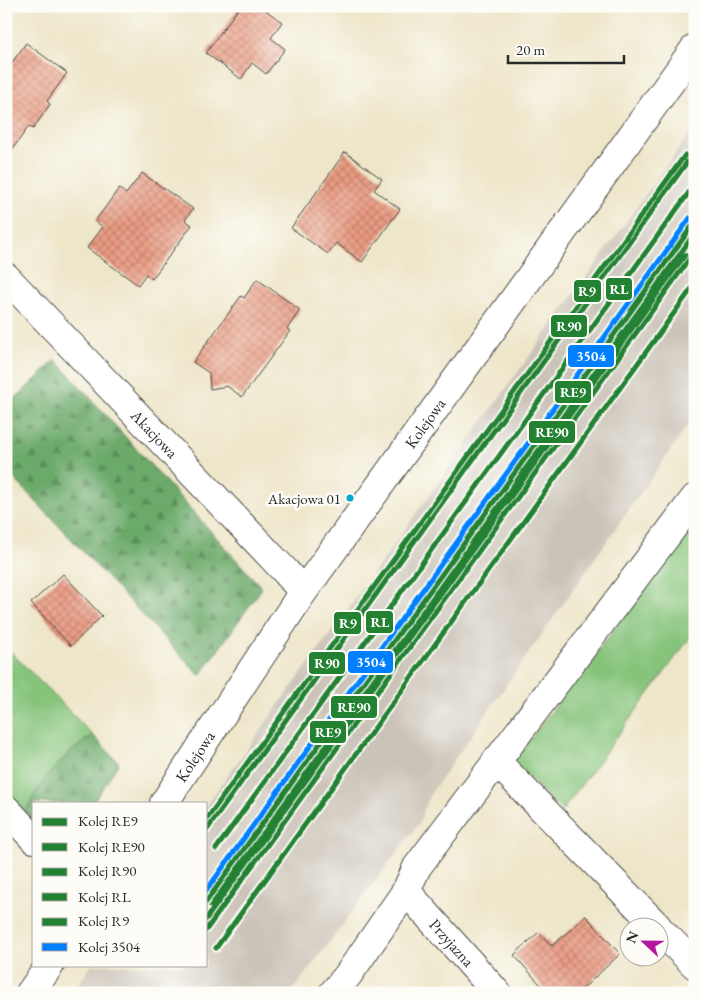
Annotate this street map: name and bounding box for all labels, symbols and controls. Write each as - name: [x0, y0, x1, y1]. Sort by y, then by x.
- scale bar: [508, 32, 625, 64]
- text: 20 m: [516, 40, 545, 59]
- line badge: RL: [605, 277, 633, 301]
- line badge: R9: [573, 279, 602, 303]
- text: RL: [610, 280, 629, 298]
- text: R9: [578, 282, 597, 300]
- line badge: R90: [550, 314, 588, 338]
- text: R90: [556, 317, 582, 335]
- line badge: 3504: [567, 344, 615, 368]
- text: 3504: [576, 347, 606, 365]
- line badge: RE9: [554, 380, 592, 404]
- text: RE9: [560, 383, 587, 401]
- street label: Kolejowa: [400, 393, 451, 453]
- street label: Akacjowa: [126, 404, 183, 463]
- line badge: RE90: [528, 420, 576, 444]
- text: RE90: [535, 423, 569, 441]
- place label: Akacjowa 01: [267, 489, 341, 508]
- marker: Akacjowa 01: [345, 493, 355, 503]
- line badge: RL: [365, 610, 394, 634]
- line badge: R9: [333, 611, 362, 635]
- text: RL: [371, 613, 390, 631]
- text: R9: [339, 614, 358, 632]
- line badge: 3504: [347, 650, 394, 674]
- line badge: R90: [308, 651, 346, 675]
- text: 3504: [356, 653, 386, 671]
- text: R90: [314, 654, 340, 672]
- line badge: RE90: [330, 695, 378, 719]
- text: RE90: [337, 698, 371, 716]
- line badge: RE9: [309, 720, 347, 744]
- text: RE9: [315, 723, 342, 741]
- street label: Kolejowa: [171, 726, 220, 786]
- legend: [32, 802, 208, 966]
- text: Kolej RE9: [78, 811, 138, 830]
- text: Kolej RE90: [78, 837, 145, 856]
- text: Kolej R90: [78, 861, 136, 880]
- text: Kolej RL: [78, 887, 131, 906]
- text: Kolej R9: [78, 911, 129, 930]
- street label: Przyjazna: [424, 914, 479, 972]
- north arrow: [618, 916, 668, 966]
- text: N: [621, 928, 643, 946]
- text: Kolej 3504: [78, 937, 141, 956]

